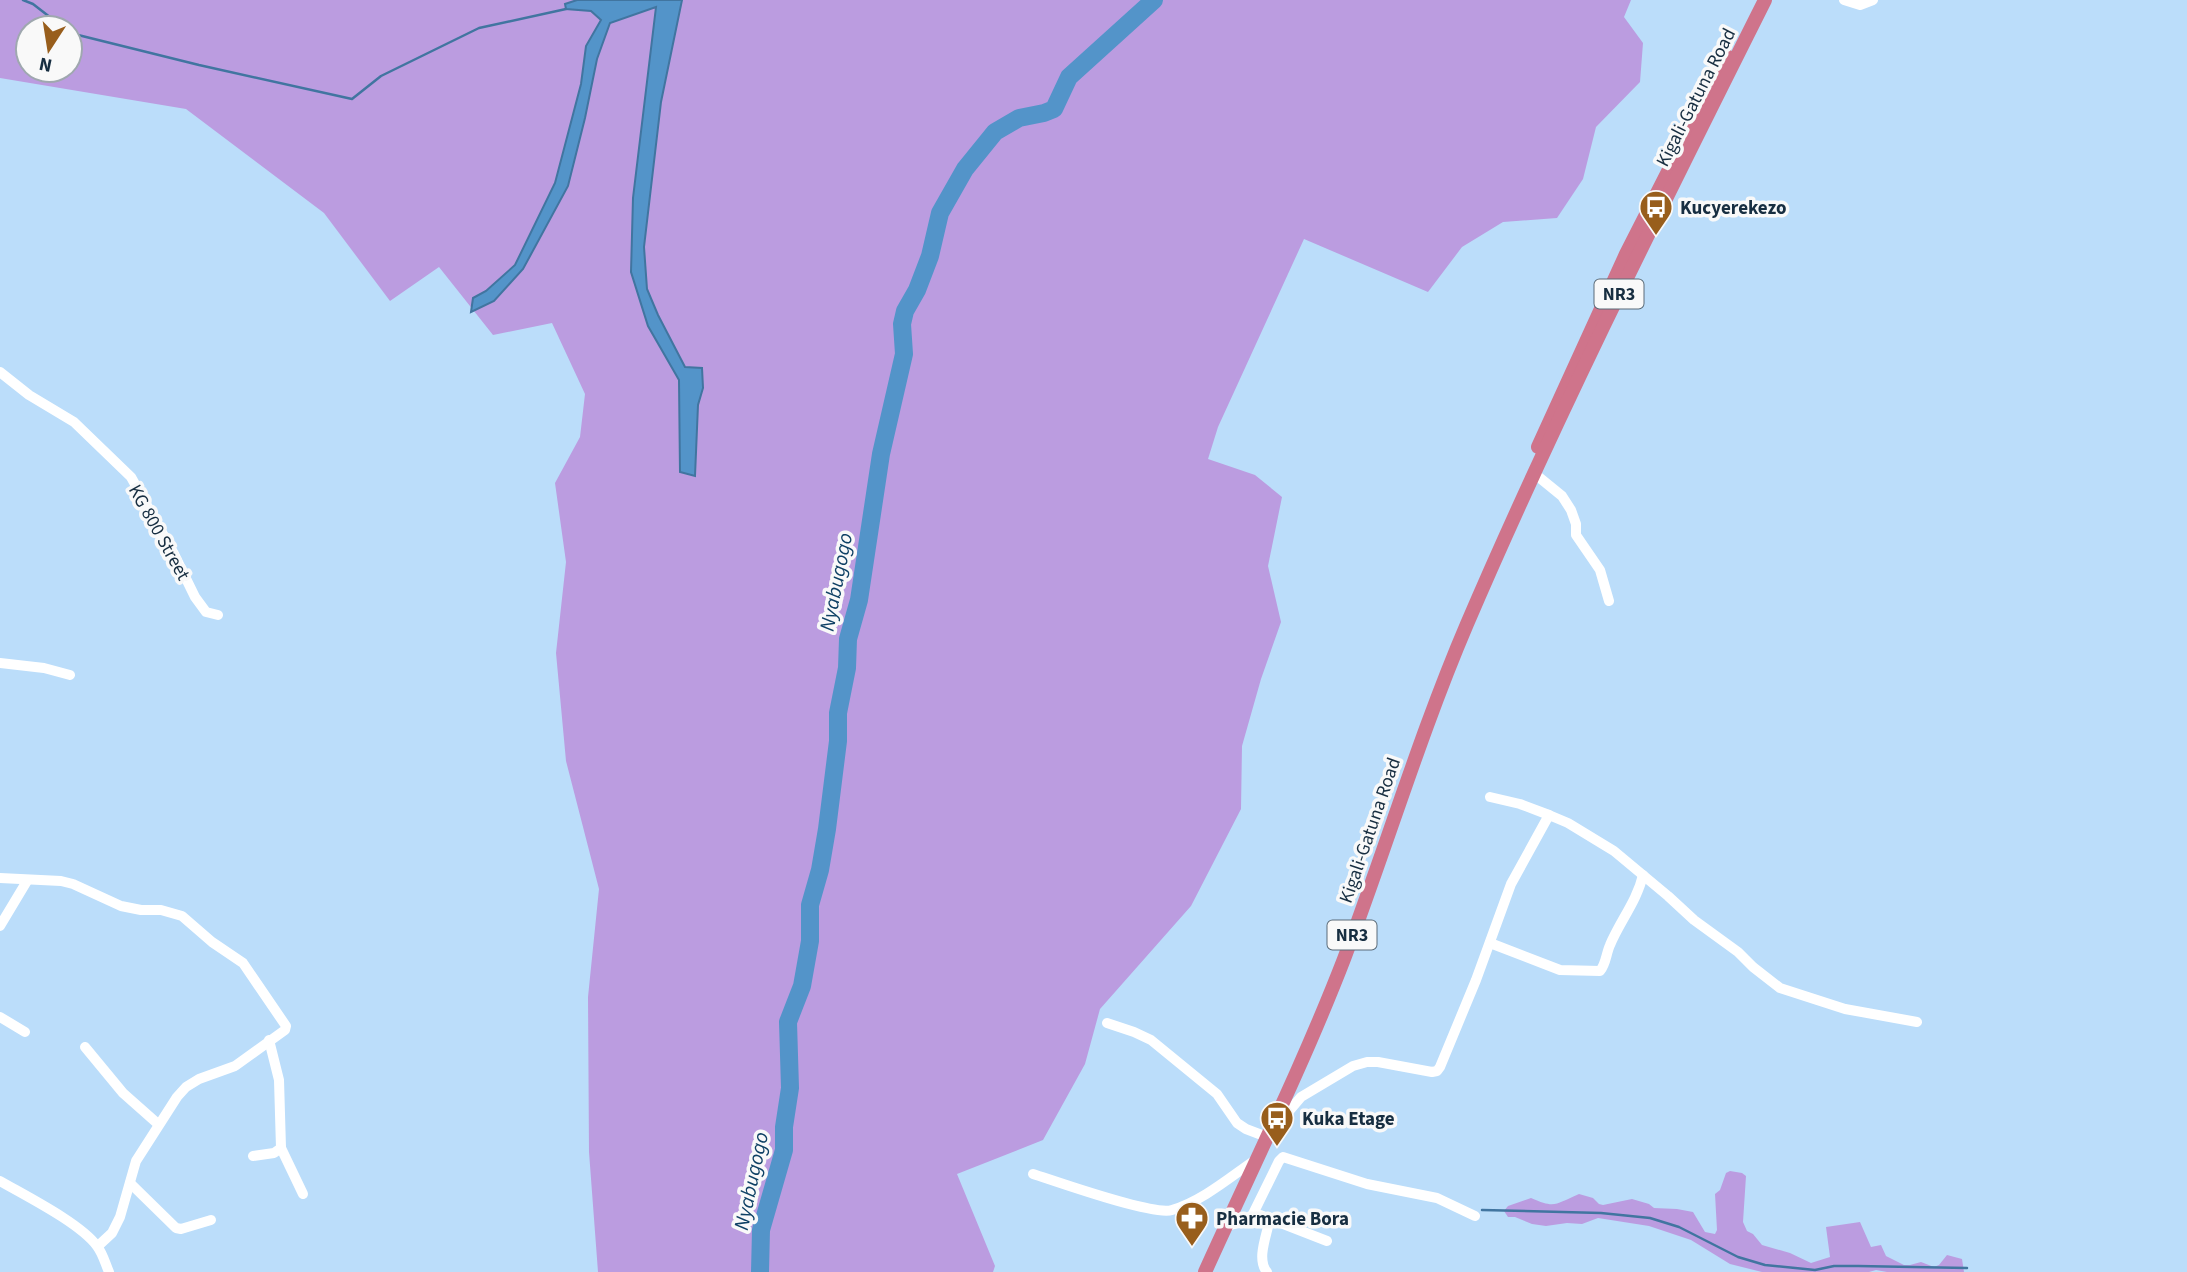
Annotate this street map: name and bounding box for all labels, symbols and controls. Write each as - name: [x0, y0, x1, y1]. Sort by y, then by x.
- north arrow: [14, 14, 84, 84]
- street label: Kigali-Gatuna Road: [1650, 24, 1743, 172]
- text: N: [37, 50, 55, 79]
- bus stop icon: Kucyerekezo: [1637, 188, 1675, 237]
- place label: Kucyerekezo: [1680, 195, 1787, 222]
- road number: NR3: [1594, 280, 1644, 308]
- street label: KG 800 Street: [121, 480, 196, 586]
- water label: Nyabugogo: [812, 530, 860, 634]
- street label: Kigali-Gatuna Road: [1333, 754, 1408, 907]
- road number: NR3: [1328, 920, 1376, 950]
- bus stop icon: Kuka Etage: [1258, 1099, 1296, 1148]
- place label: Kuka Etage: [1302, 1106, 1395, 1133]
- water label: Nyabugogo: [726, 1129, 776, 1233]
- pharmacy icon: Pharmacie Bora: [1173, 1199, 1211, 1248]
- place label: Pharmacie Bora: [1216, 1206, 1349, 1233]

